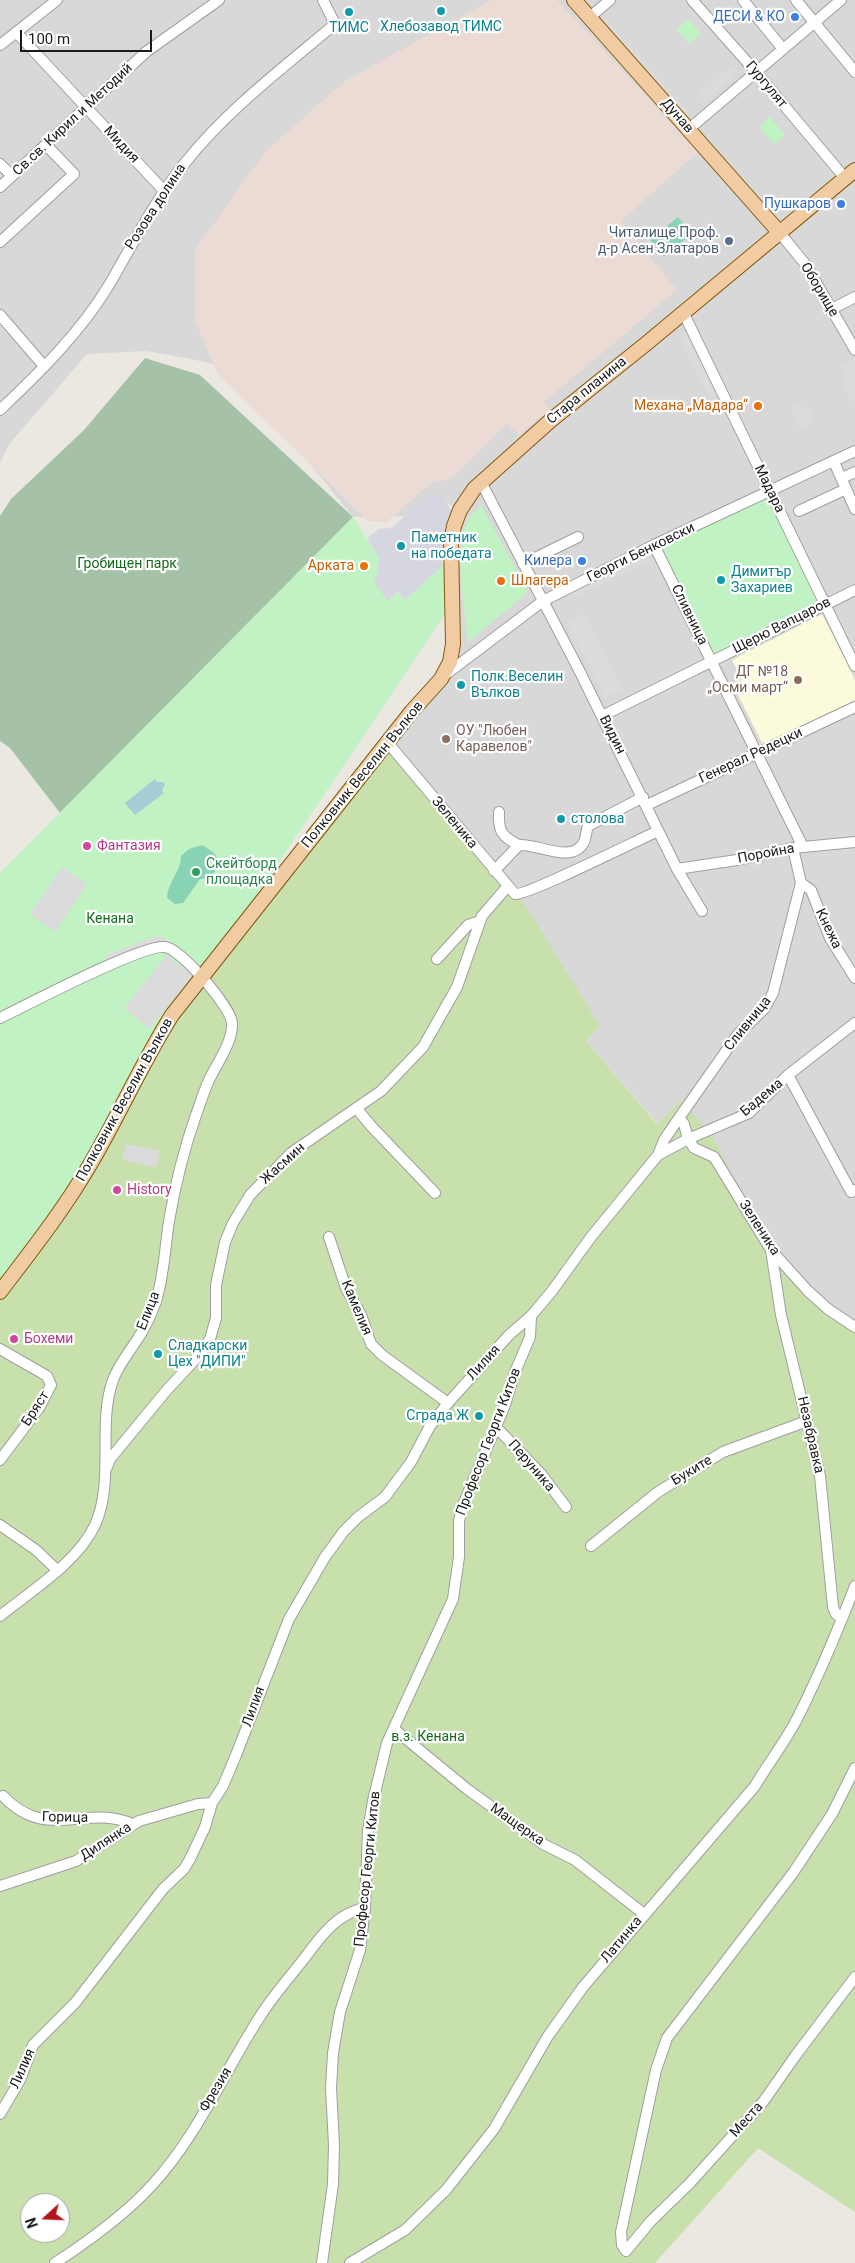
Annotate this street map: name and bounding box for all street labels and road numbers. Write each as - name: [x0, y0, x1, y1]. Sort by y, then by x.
- street label: Гургулят: [742, 58, 790, 112]
- street label: Св.св. Кирил и Методий: [10, 60, 136, 180]
- street label: Дунав: [657, 95, 697, 137]
- street label: Мидия: [100, 123, 142, 167]
- street label: Розова долина: [122, 161, 190, 253]
- street label: Оборище: [796, 260, 842, 320]
- street label: Стара планина: [544, 354, 630, 428]
- street label: Мадара: [750, 462, 788, 516]
- street label: Георги Бенковски: [584, 520, 698, 586]
- street label: Сливница: [667, 582, 711, 648]
- street label: Щерю Вапцаров: [730, 594, 834, 658]
- street label: Полковник Веселин Вълков: [299, 698, 427, 852]
- street label: Видин: [595, 713, 629, 757]
- street label: Генерал Редецки: [696, 725, 806, 787]
- street label: Зеленика: [427, 794, 481, 852]
- street label: Поройна: [736, 840, 796, 868]
- street label: Кнежа: [811, 906, 845, 952]
- street label: Сливница: [721, 993, 775, 1055]
- street label: Полковник Веселин Вълков: [73, 1015, 177, 1185]
- street label: Бадема: [737, 1075, 787, 1121]
- street label: Жасмин: [257, 1140, 309, 1188]
- street label: Зеленика: [735, 1197, 783, 1259]
- street label: Камелия: [337, 1278, 375, 1338]
- street label: Елица: [134, 1289, 164, 1333]
- street label: Лилия: [464, 1342, 504, 1384]
- street label: Професор Георги Китов: [453, 1366, 525, 1518]
- street label: Бряст: [18, 1388, 54, 1430]
- street label: Незабравка: [793, 1395, 827, 1475]
- street label: Перуника: [504, 1437, 558, 1495]
- street label: Буките: [669, 1452, 715, 1490]
- street label: Лилия: [239, 1684, 269, 1730]
- street label: Професор Георги Китов: [351, 1790, 385, 1948]
- street label: Мащерка: [487, 1800, 547, 1850]
- street label: Горица: [42, 1809, 88, 1827]
- street label: Дилянка: [77, 1819, 135, 1865]
- street label: Латинка: [598, 1913, 646, 1967]
- street label: Лилия: [7, 2046, 39, 2092]
- street label: Фрезия: [196, 2065, 236, 2115]
- street label: Места: [727, 2099, 767, 2141]

